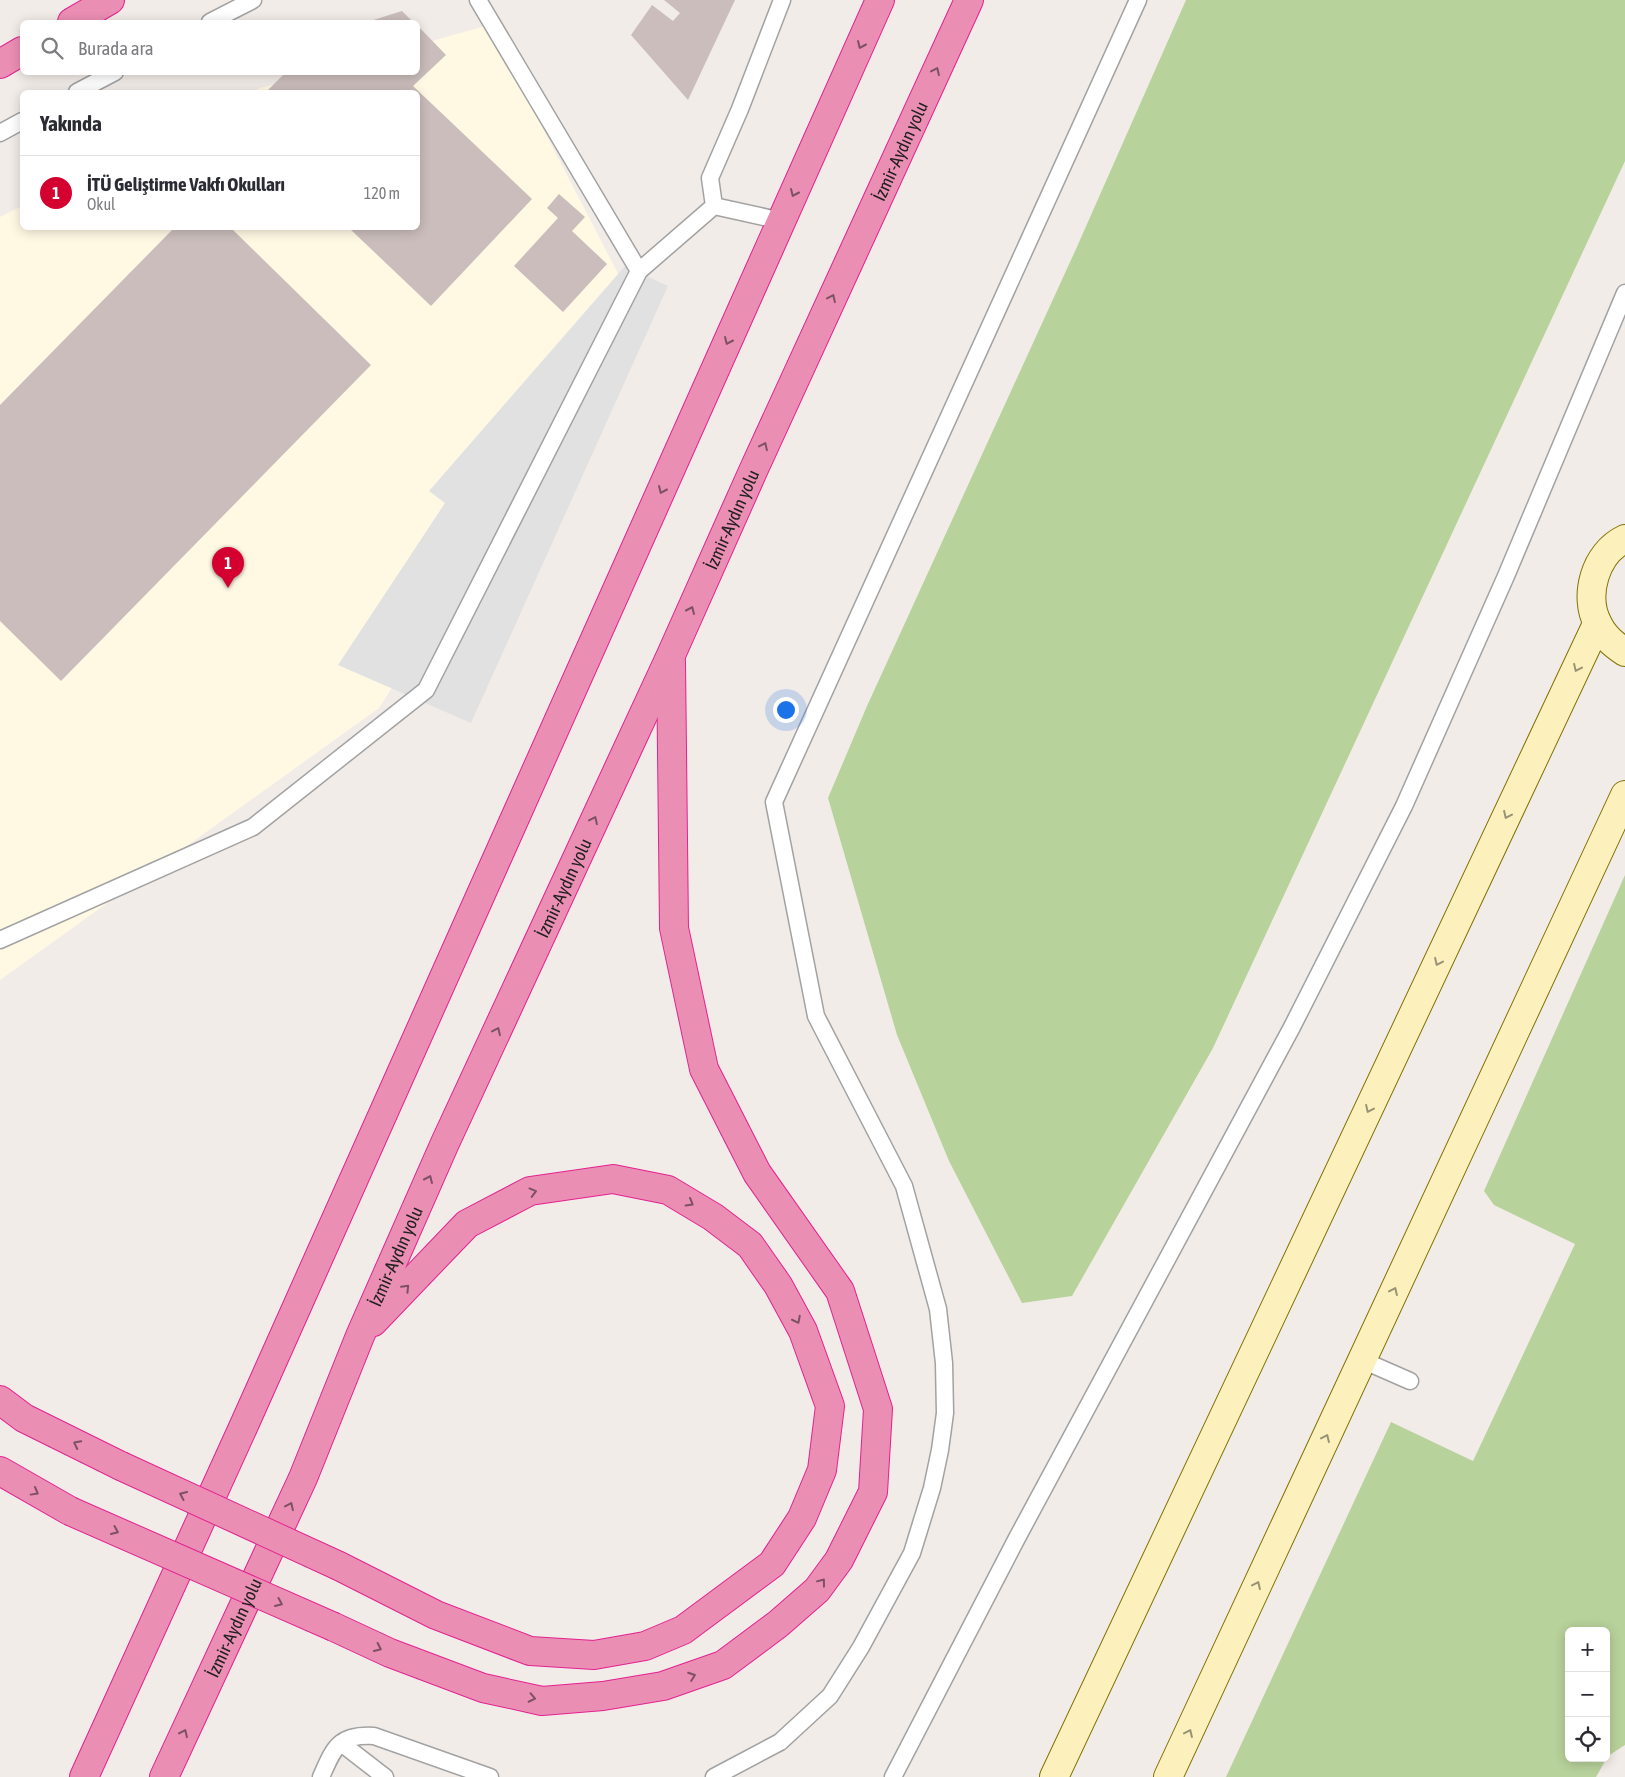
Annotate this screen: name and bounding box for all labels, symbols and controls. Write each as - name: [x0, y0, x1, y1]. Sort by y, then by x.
- search box: [20, 20, 420, 75]
- icon: search: [38, 34, 66, 62]
- text: Burada ara: [78, 37, 154, 59]
- one-way arrow: [857, 39, 867, 48]
- one-way arrow: [930, 67, 941, 76]
- street label: İzmir-Aydın yolu: [868, 98, 932, 204]
- text: Yakında: [40, 111, 102, 135]
- text: İTÜ Geliştirme Vakfı Okulları: [87, 173, 285, 195]
- text: 1: [52, 184, 60, 202]
- text: 120 m: [364, 184, 400, 202]
- one-way arrow: [790, 188, 801, 197]
- text: Okul: [87, 195, 115, 213]
- one-way arrow: [826, 294, 836, 303]
- one-way arrow: [724, 336, 735, 345]
- one-way arrow: [758, 442, 769, 451]
- street label: İzmir-Aydın yolu: [700, 466, 763, 573]
- one-way arrow: [658, 485, 668, 494]
- pin: 1: [212, 547, 244, 588]
- one-way arrow: [684, 606, 695, 615]
- one-way arrow: [1572, 663, 1583, 672]
- your location: [773, 697, 799, 723]
- one-way arrow: [1503, 810, 1514, 819]
- one-way arrow: [588, 816, 599, 825]
- street label: İzmir-Aydın yolu: [531, 835, 595, 941]
- one-way arrow: [1434, 957, 1444, 966]
- one-way arrow: [490, 1027, 501, 1036]
- one-way arrow: [1365, 1104, 1375, 1113]
- one-way arrow: [423, 1175, 433, 1184]
- one-way arrow: [529, 1187, 537, 1198]
- one-way arrow: [684, 1197, 693, 1207]
- street label: İzmir-Aydın yolu: [364, 1203, 426, 1309]
- one-way arrow: [400, 1285, 409, 1294]
- one-way arrow: [1388, 1287, 1399, 1296]
- one-way arrow: [791, 1315, 801, 1324]
- one-way arrow: [1320, 1434, 1330, 1443]
- one-way arrow: [73, 1440, 82, 1451]
- one-way arrow: [29, 1486, 38, 1496]
- one-way arrow: [179, 1490, 188, 1501]
- one-way arrow: [284, 1502, 294, 1511]
- one-way arrow: [110, 1525, 119, 1535]
- street label: İzmir-Aydın yolu: [201, 1574, 266, 1680]
- one-way arrow: [817, 1579, 825, 1588]
- one-way arrow: [1251, 1582, 1261, 1591]
- one-way arrow: [274, 1597, 283, 1608]
- map controls: [1565, 1627, 1610, 1762]
- button: +: [1565, 1627, 1610, 1672]
- one-way arrow: [373, 1641, 382, 1652]
- one-way arrow: [687, 1672, 695, 1682]
- button: −: [1565, 1672, 1610, 1717]
- one-way arrow: [528, 1693, 537, 1703]
- button: locate: [1565, 1717, 1610, 1762]
- one-way arrow: [178, 1729, 189, 1738]
- one-way arrow: [1182, 1729, 1193, 1738]

